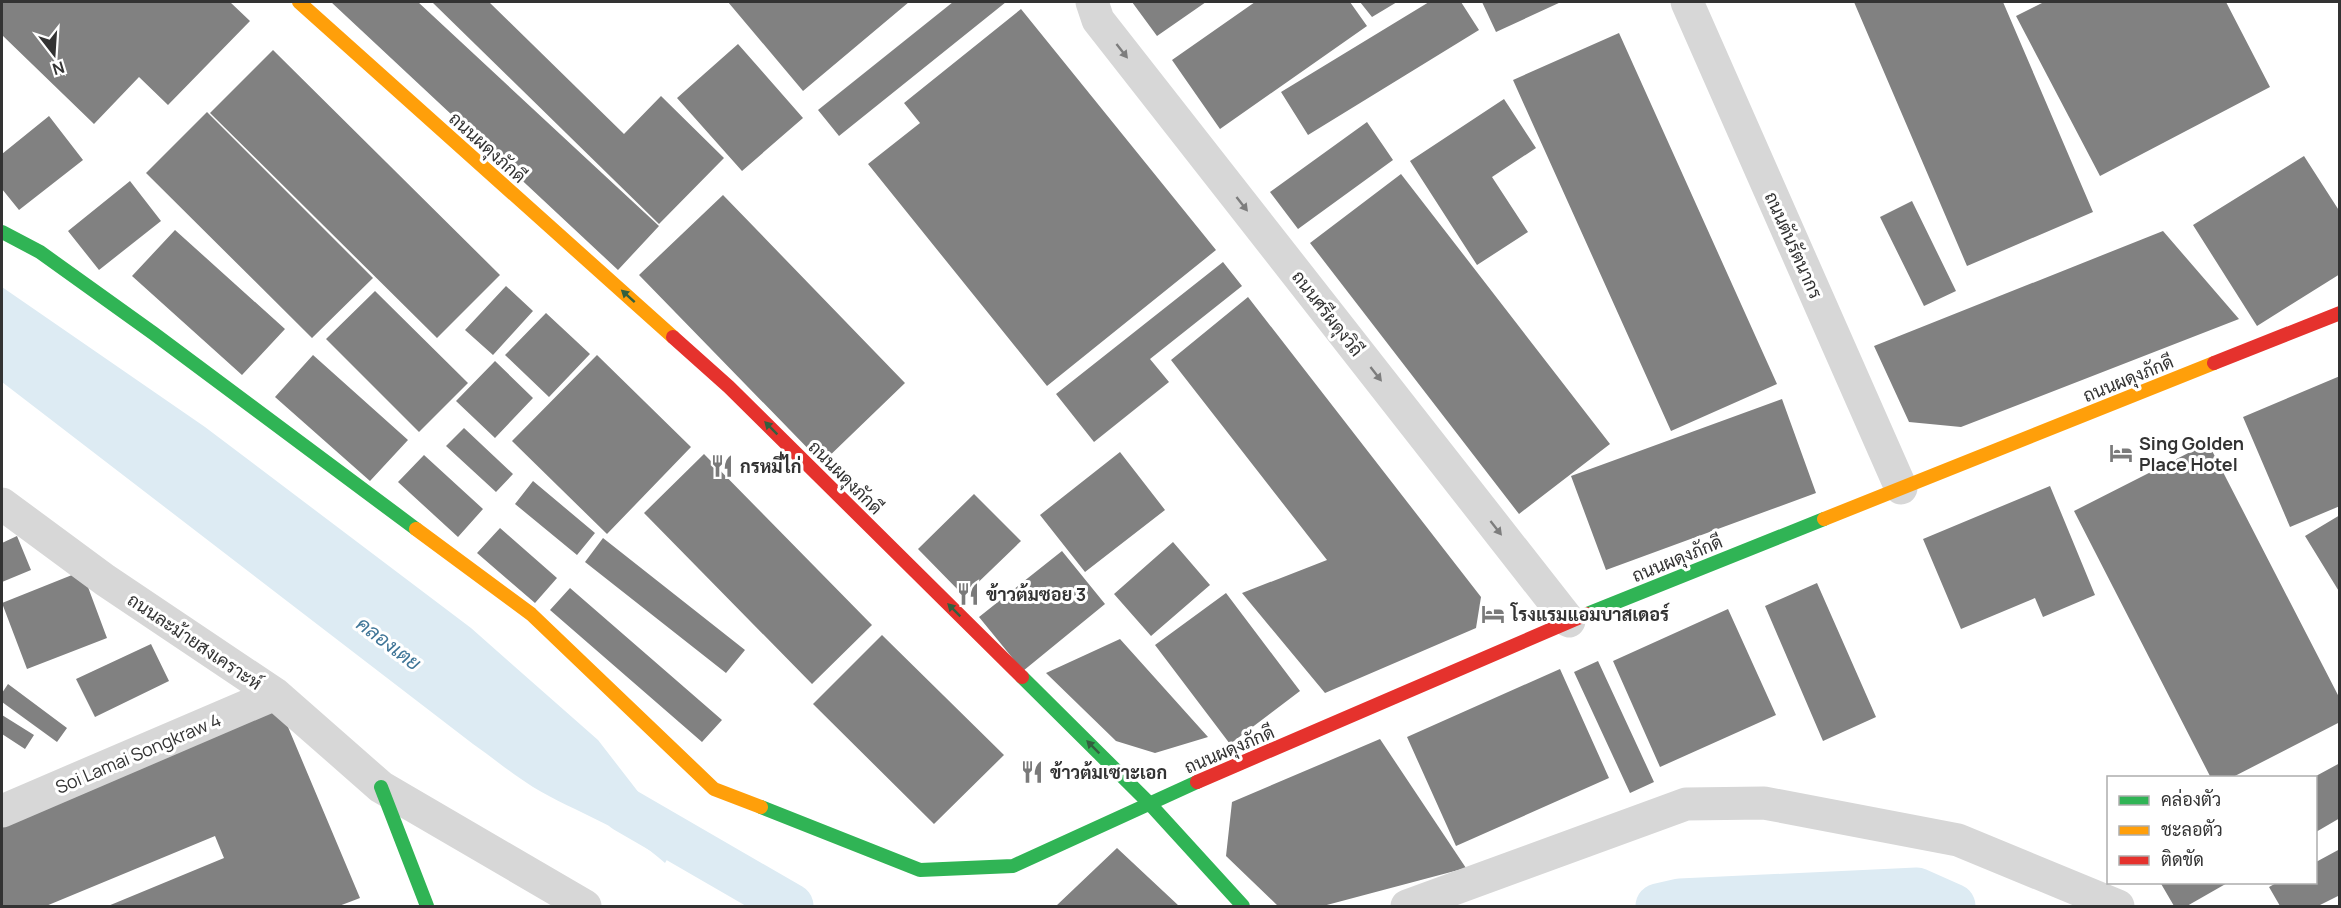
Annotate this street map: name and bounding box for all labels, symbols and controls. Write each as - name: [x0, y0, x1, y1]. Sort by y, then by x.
- north arrow: [24, 24, 84, 84]
- one-way arrow: [1116, 43, 1128, 58]
- text: N: [50, 56, 67, 81]
- street label: ถนนผดุงภักดี: [444, 106, 532, 189]
- street label: ถนนตันรัตนากร: [1760, 188, 1828, 303]
- one-way arrow: [1236, 196, 1249, 212]
- street label: ถนนศรีผดุงวิถี: [1286, 265, 1369, 361]
- one-way arrow: [620, 289, 635, 303]
- street label: ถนนผดุงภักดี: [2079, 349, 2177, 408]
- one-way arrow: [1369, 366, 1382, 382]
- one-way arrow: [764, 422, 778, 436]
- place label: Sing Golden Place Hotel: [2139, 431, 2244, 476]
- street label: ถนนผดุงภักดี: [803, 435, 888, 520]
- hotel icon: Sing Golden Place Hotel: [2108, 440, 2134, 466]
- place label: กรหมี่ไก่: [740, 451, 802, 478]
- restaurant icon: กรหมี่ไก่: [709, 453, 735, 479]
- one-way arrow: [1489, 520, 1501, 535]
- street label: ถนนผดุงภักดี: [1628, 529, 1726, 588]
- restaurant icon: ข้าวต้มซอย 3: [955, 581, 981, 607]
- place label: ข้าวต้มซอย 3: [986, 582, 1086, 606]
- street label: ถนนละม้ายสงเคราะห์: [123, 587, 267, 695]
- hotel icon: โรงแรมแอมบาสเดอร์: [1480, 601, 1506, 627]
- place label: โรงแรมแอมบาสเดอร์: [1510, 602, 1670, 626]
- one-way arrow: [948, 603, 962, 617]
- water label: คลองเตย: [351, 610, 427, 676]
- street label: Soi Lamai Songkraw 4: [52, 707, 224, 799]
- street label: ถนนผดุงภักดี: [1180, 719, 1278, 780]
- one-way arrow: [1085, 740, 1100, 754]
- restaurant icon: ข้าวต้มเซาะเอก: [1019, 759, 1045, 785]
- place label: ข้าวต้มเซาะเอก: [1050, 760, 1167, 784]
- legend: [2107, 776, 2317, 884]
- text: คล่องตัว: [2161, 787, 2221, 811]
- text: ชะลอตัว: [2161, 817, 2223, 841]
- text: ติดขัด: [2161, 847, 2204, 871]

